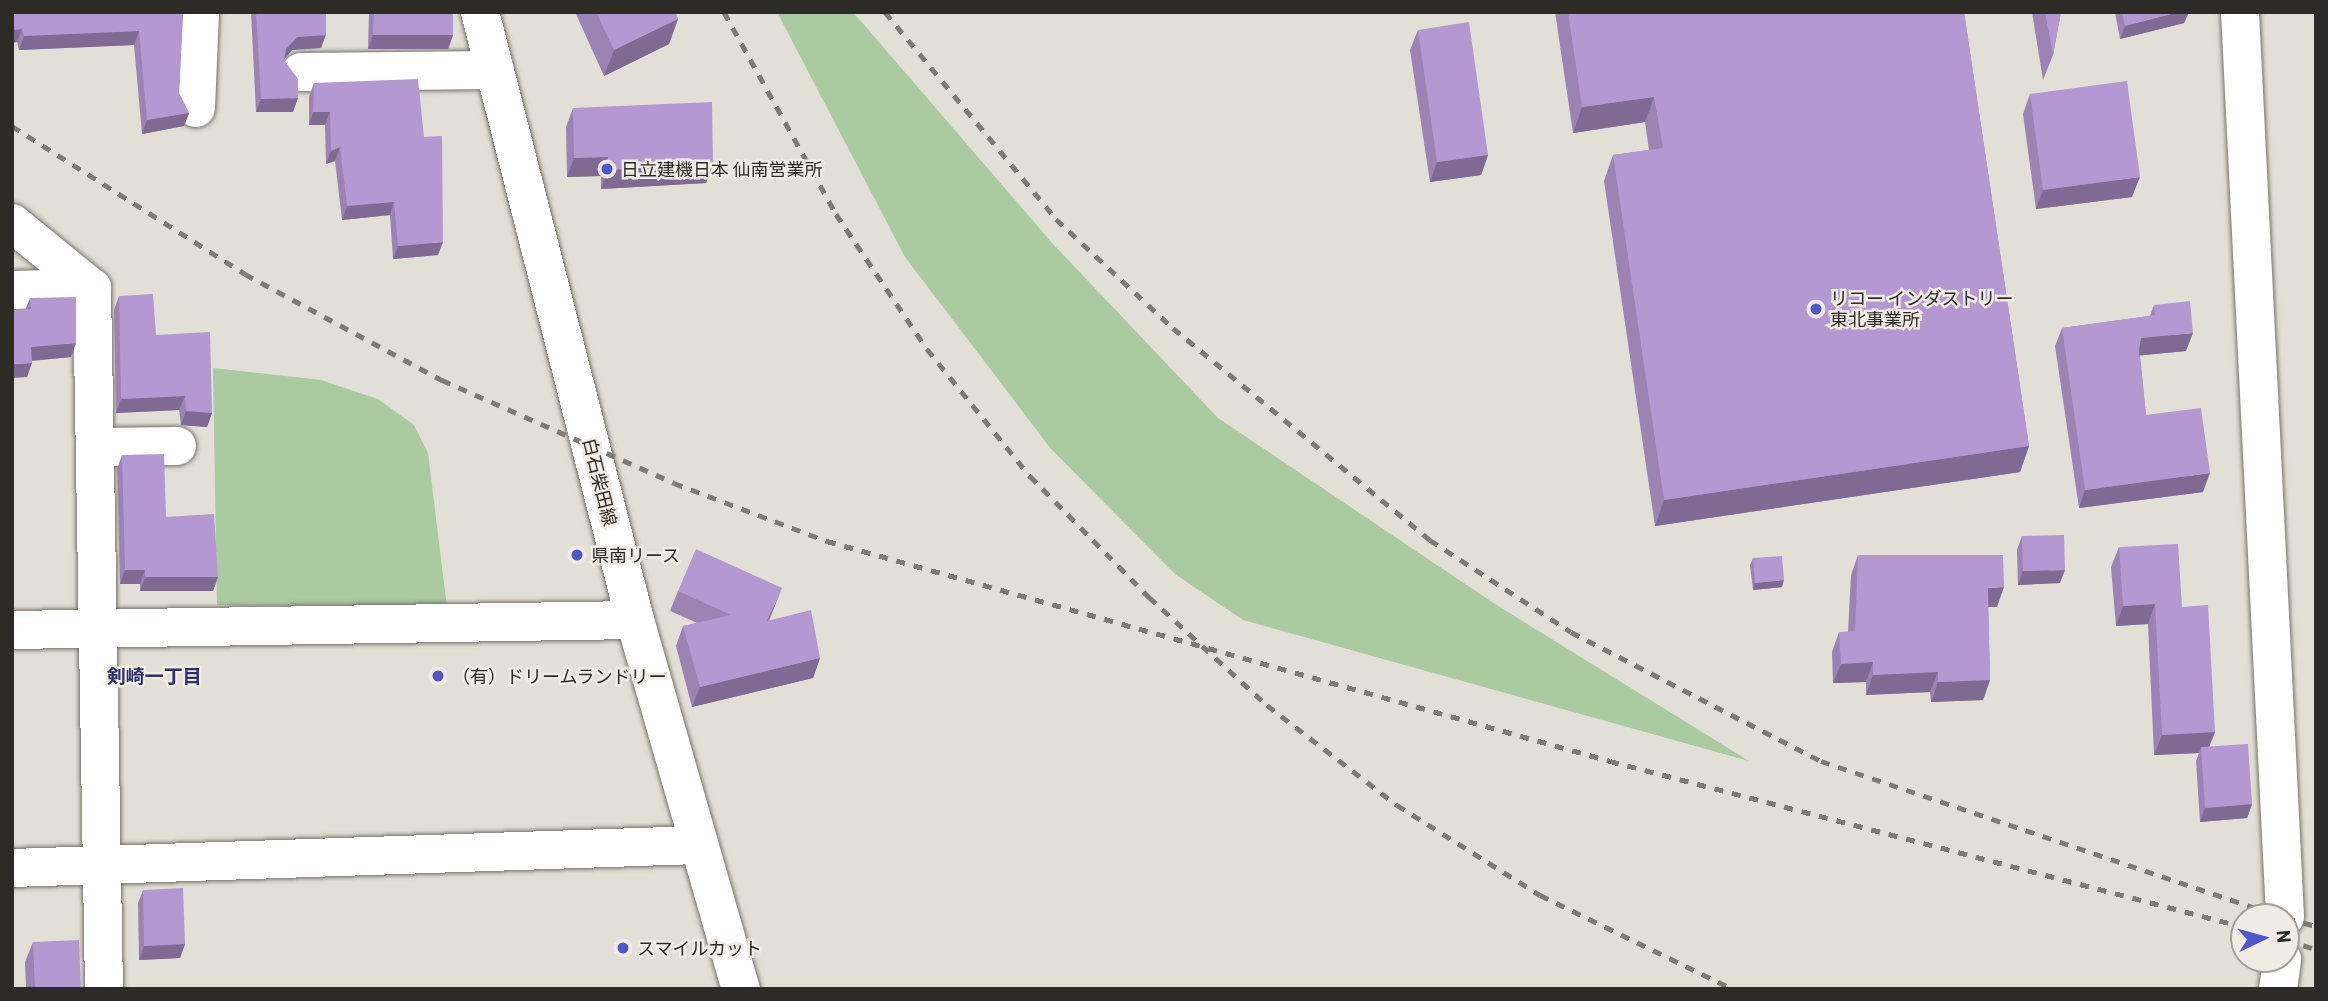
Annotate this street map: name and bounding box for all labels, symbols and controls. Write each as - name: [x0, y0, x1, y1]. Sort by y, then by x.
- place label: 日立建機日本 仙南営業所: [621, 158, 823, 180]
- marker: 日立建機日本 仙南営業所: [599, 161, 615, 177]
- place label: リコー インダストリー 東北事業所: [1830, 288, 2014, 330]
- marker: リコー インダストリー 東北事業所: [1808, 301, 1824, 317]
- street label: 白石柴田線: [579, 436, 621, 528]
- place label: 県南リース: [591, 544, 681, 566]
- marker: 県南リース: [569, 547, 585, 563]
- district label: 剣崎一丁目: [107, 665, 201, 687]
- place label: （有）ドリームランドリー: [452, 665, 668, 687]
- marker: （有）ドリームランドリー: [430, 668, 446, 684]
- north arrow: [2230, 903, 2300, 973]
- text: N: [2272, 929, 2296, 944]
- place label: スマイルカット: [637, 937, 763, 959]
- marker: スマイルカット: [615, 940, 631, 956]

